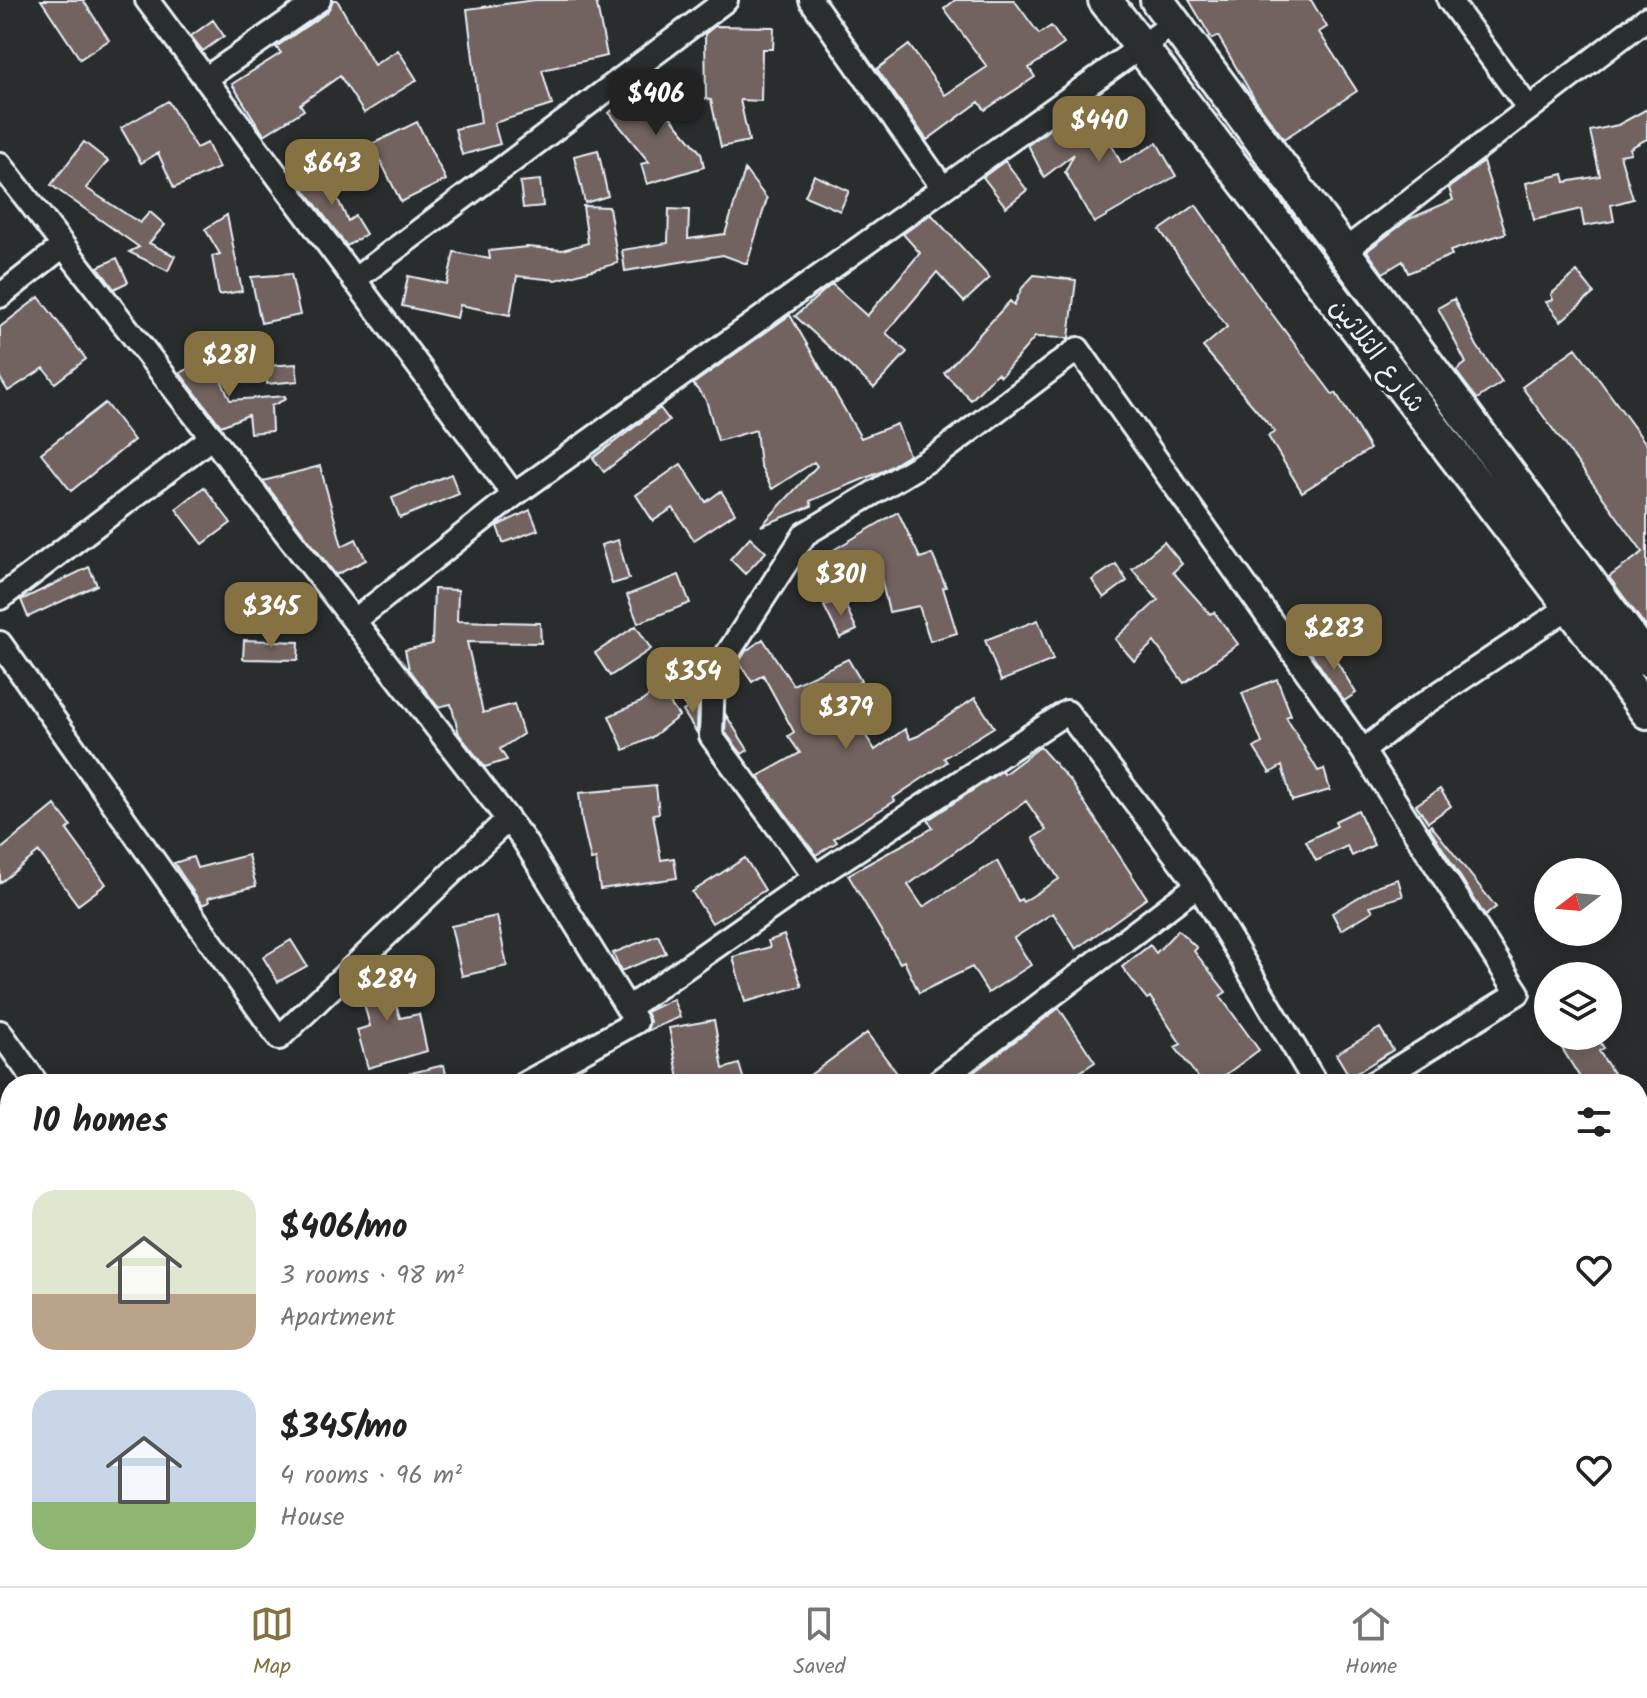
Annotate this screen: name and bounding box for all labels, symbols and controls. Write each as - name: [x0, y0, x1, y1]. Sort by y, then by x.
- pin: $406: [609, 69, 703, 137]
- text: $406: [628, 74, 685, 116]
- pin: $440: [1052, 96, 1146, 164]
- text: $440: [1070, 101, 1128, 143]
- pin: $643: [285, 139, 379, 207]
- text: $643: [303, 144, 361, 186]
- street label: شارع الثلاثين: [1318, 289, 1435, 423]
- pin: $281: [182, 331, 276, 399]
- text: $281: [202, 336, 256, 378]
- pin: $301: [794, 550, 888, 618]
- text: $301: [816, 555, 866, 597]
- pin: $345: [224, 582, 318, 650]
- text: $345: [243, 587, 299, 629]
- pin: $283: [1287, 604, 1381, 672]
- text: $283: [1304, 609, 1364, 651]
- pin: $354: [646, 647, 740, 715]
- text: $354: [665, 652, 721, 694]
- pin: $379: [799, 683, 893, 751]
- text: $379: [818, 688, 874, 730]
- north arrow: [1534, 858, 1622, 946]
- map controls: [1534, 858, 1622, 1050]
- pin: $284: [340, 955, 434, 1023]
- text: $284: [357, 960, 417, 1002]
- button: layers: [1534, 962, 1622, 1050]
- text: 10 homes: [32, 1095, 168, 1149]
- icon: filters: [1572, 1100, 1616, 1144]
- text: $406/mo: [280, 1201, 407, 1255]
- icon: home: [96, 1222, 192, 1318]
- icon: heart: [1572, 1248, 1616, 1292]
- text: 3 rooms · 98 m²: [280, 1255, 464, 1297]
- text: Apartment: [280, 1297, 395, 1339]
- text: $345/mo: [280, 1401, 407, 1455]
- icon: home: [96, 1422, 192, 1518]
- icon: heart: [1572, 1448, 1616, 1492]
- text: 4 rooms · 96 m²: [280, 1455, 462, 1497]
- text: House: [280, 1497, 344, 1539]
- tab: Map: [250, 1602, 294, 1685]
- tab: Saved: [793, 1602, 846, 1685]
- tab: Home: [1345, 1602, 1397, 1685]

